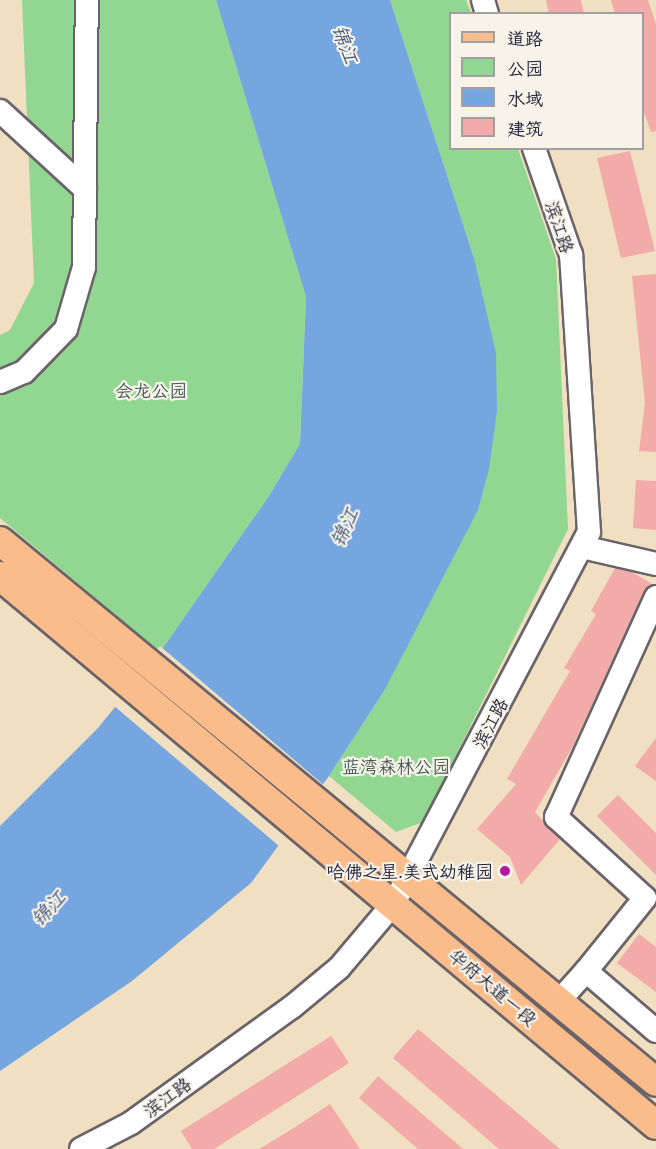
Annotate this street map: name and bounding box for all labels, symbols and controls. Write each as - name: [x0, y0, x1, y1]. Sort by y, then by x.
- legend: [449, 12, 644, 150]
- water label: 锦江: [328, 21, 364, 67]
- text: 道路: [507, 24, 543, 51]
- text: 公园: [507, 54, 543, 81]
- text: 水域: [507, 84, 543, 111]
- text: 建筑: [507, 114, 543, 141]
- street label: 滨江路: [541, 198, 579, 256]
- park label: 会龙公园: [115, 379, 187, 401]
- water label: 锦江: [325, 504, 363, 550]
- street label: 滨江路: [468, 694, 512, 752]
- park label: 蓝湾森林公园: [342, 755, 450, 777]
- place label: 哈佛之星.美式幼稚园: [326, 860, 493, 882]
- marker: 哈佛之星.美式幼稚园: [498, 864, 512, 878]
- water label: 锦江: [26, 885, 70, 931]
- street label: 华府大道一段: [445, 944, 541, 1030]
- street label: 滨江路: [139, 1072, 195, 1122]

